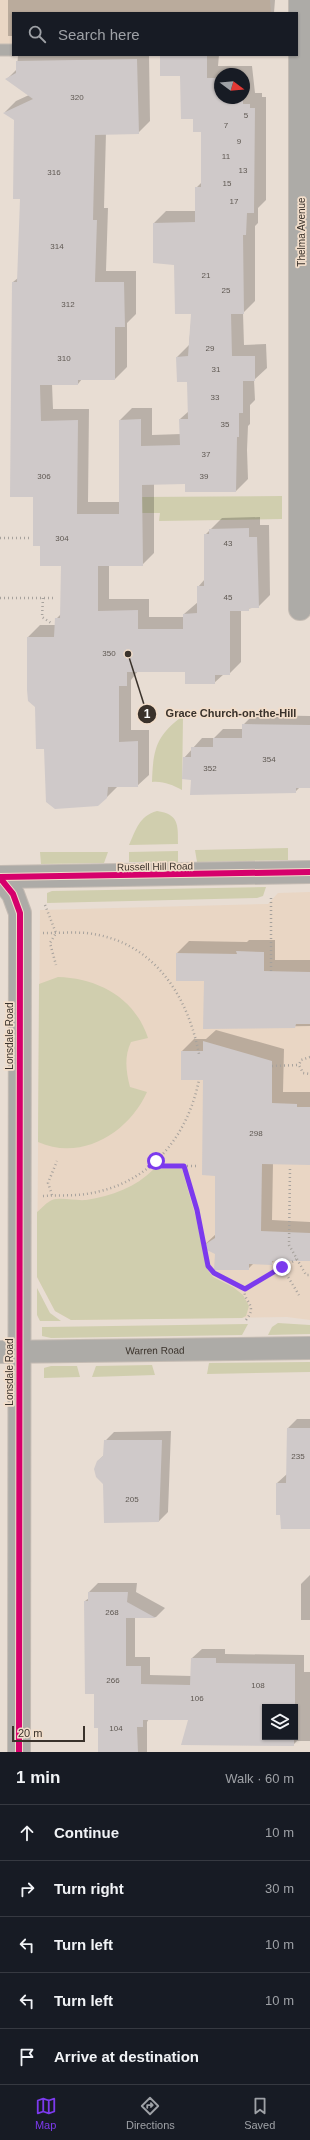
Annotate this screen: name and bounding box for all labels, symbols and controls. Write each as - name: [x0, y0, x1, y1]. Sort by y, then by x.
- search box: [12, 12, 298, 56]
- icon: search: [26, 23, 48, 45]
- text: Search here: [58, 26, 140, 43]
- north arrow: [214, 68, 250, 104]
- house number: 320: [70, 93, 84, 102]
- house number: 5: [244, 111, 249, 120]
- house number: 7: [224, 121, 229, 130]
- house number: 9: [237, 137, 242, 146]
- house number: 11: [222, 152, 231, 161]
- house number: 13: [239, 166, 248, 175]
- house number: 316: [47, 168, 61, 177]
- house number: 15: [223, 179, 232, 188]
- house number: 17: [230, 197, 239, 206]
- street label: Thelma Avenue: [296, 197, 307, 267]
- house number: 314: [50, 242, 64, 251]
- house number: 21: [202, 271, 211, 280]
- house number: 25: [222, 286, 231, 295]
- house number: 312: [61, 300, 75, 309]
- house number: 29: [206, 344, 215, 353]
- house number: 310: [57, 354, 71, 363]
- house number: 31: [212, 365, 221, 374]
- house number: 33: [211, 393, 220, 402]
- house number: 35: [221, 420, 230, 429]
- house number: 37: [202, 450, 211, 459]
- house number: 306: [37, 472, 51, 481]
- house number: 39: [200, 472, 209, 481]
- house number: 304: [55, 534, 69, 543]
- house number: 43: [224, 539, 233, 548]
- house number: 45: [224, 593, 233, 602]
- house number: 350: [102, 649, 116, 658]
- callout: Grace Church-on-the-Hill: [137, 702, 304, 725]
- text: 1: [144, 707, 151, 721]
- text: Grace Church-on-the-Hill: [166, 707, 296, 719]
- house number: 354: [262, 755, 276, 764]
- house number: 352: [203, 764, 217, 773]
- street label: Russell Hill Road: [117, 860, 193, 873]
- street label: Lonsdale Road: [4, 1002, 15, 1070]
- house number: 298: [249, 1129, 263, 1138]
- route start: [147, 1152, 165, 1170]
- route end: [273, 1258, 291, 1276]
- street label: Lonsdale Road: [4, 1338, 15, 1406]
- street label: Warren Road: [125, 1345, 185, 1356]
- house number: 235: [291, 1452, 305, 1461]
- house number: 205: [125, 1495, 139, 1504]
- house number: 268: [105, 1608, 119, 1617]
- house number: 266: [106, 1676, 120, 1685]
- house number: 108: [251, 1681, 265, 1690]
- house number: 106: [190, 1694, 204, 1703]
- map controls: [262, 1704, 298, 1740]
- button: layers: [262, 1704, 298, 1740]
- scale bar: [12, 1724, 85, 1743]
- house number: 104: [109, 1724, 123, 1733]
- text: 20 m: [18, 1727, 42, 1739]
- text: 1 min: [16, 1768, 60, 1787]
- text: Walk · 60 m: [225, 1771, 294, 1786]
- icon: ahead: [16, 1822, 38, 1844]
- text: Continue: [54, 1824, 119, 1841]
- text: 10 m: [265, 1825, 294, 1840]
- icon: right: [16, 1878, 38, 1900]
- text: Turn right: [54, 1880, 124, 1897]
- text: 30 m: [265, 1881, 294, 1896]
- icon: left: [16, 1934, 38, 1956]
- text: Turn left: [54, 1936, 113, 1953]
- text: 10 m: [265, 1937, 294, 1952]
- icon: left: [16, 1990, 38, 2012]
- text: Turn left: [54, 1992, 113, 2009]
- text: 10 m: [265, 1993, 294, 2008]
- icon: arrive: [16, 2046, 38, 2068]
- text: Arrive at destination: [54, 2048, 199, 2065]
- tab: Map: [35, 2095, 57, 2131]
- tab: Directions: [126, 2095, 175, 2131]
- tab: Saved: [244, 2095, 275, 2131]

